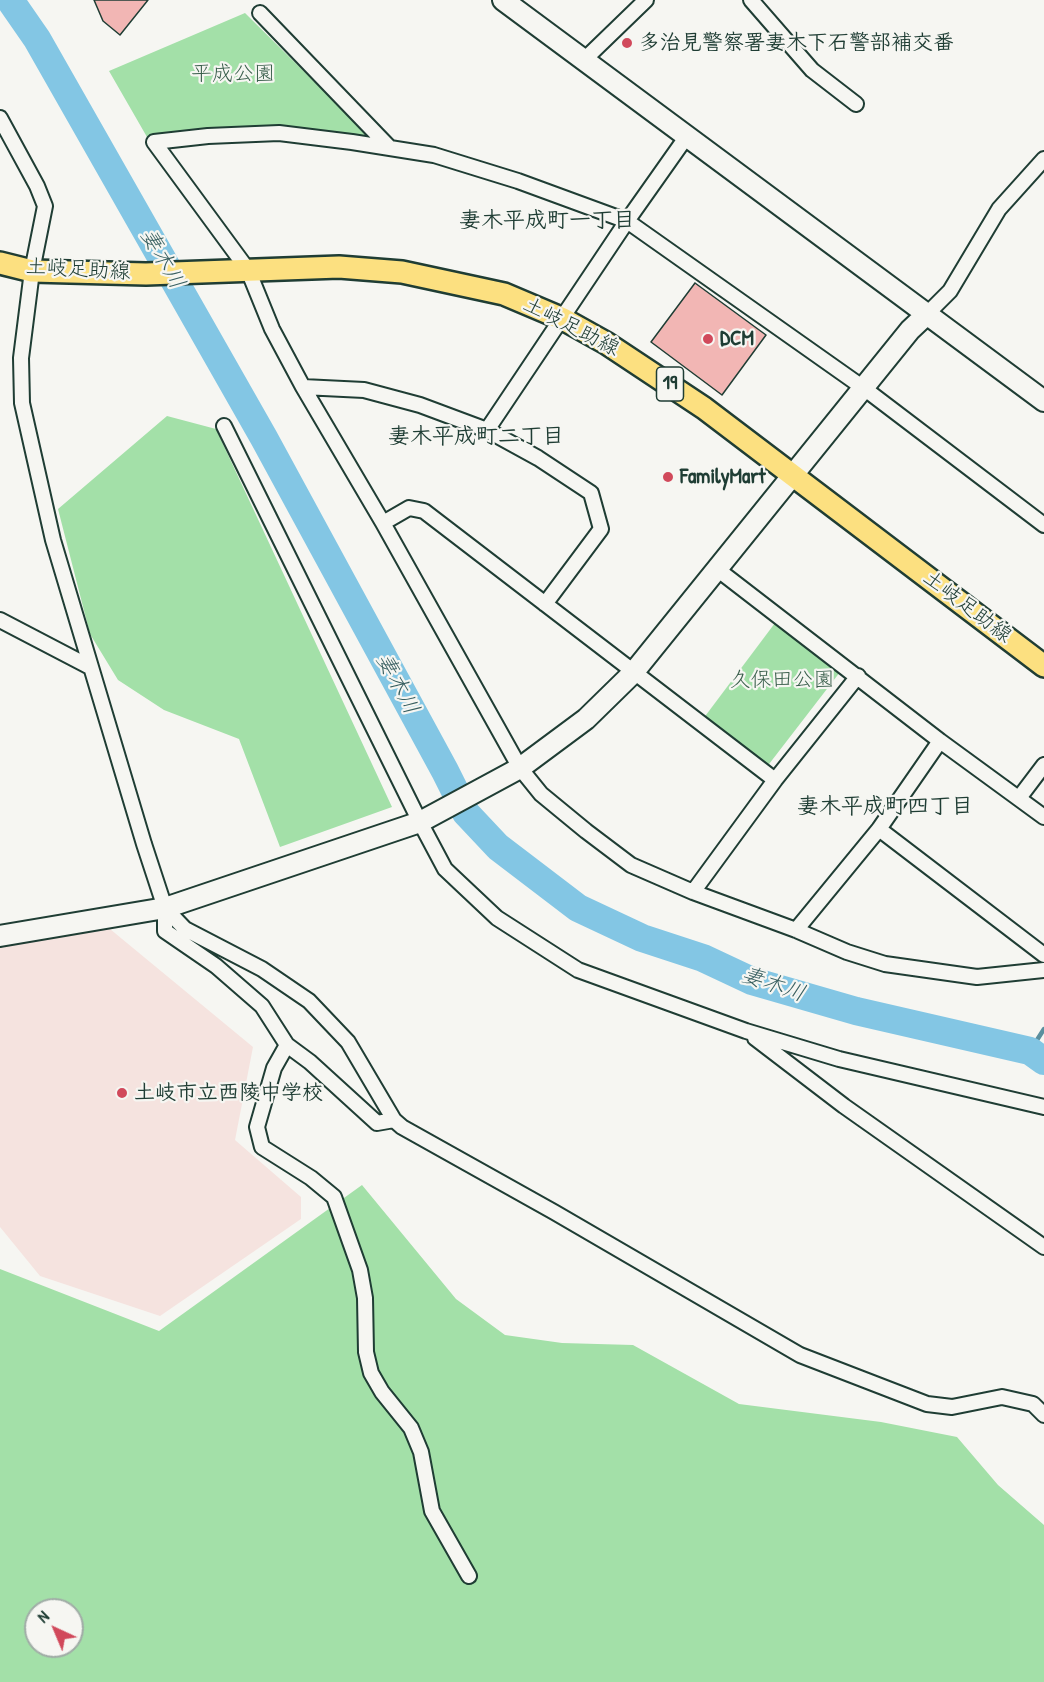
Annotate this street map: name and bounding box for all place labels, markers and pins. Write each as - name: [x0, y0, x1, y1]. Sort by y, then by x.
- place label: 多治見警察署妻木下石警部補交番: [639, 30, 954, 56]
- marker: 多治見警察署妻木下石警部補交番: [620, 36, 634, 50]
- place label: DCM: [720, 326, 754, 352]
- marker: DCM: [701, 332, 715, 346]
- place label: FamilyMart: [680, 464, 766, 490]
- marker: FamilyMart: [661, 470, 675, 484]
- place label: 土岐市立西陵中学校: [134, 1080, 323, 1106]
- marker: 土岐市立西陵中学校: [115, 1086, 129, 1100]

